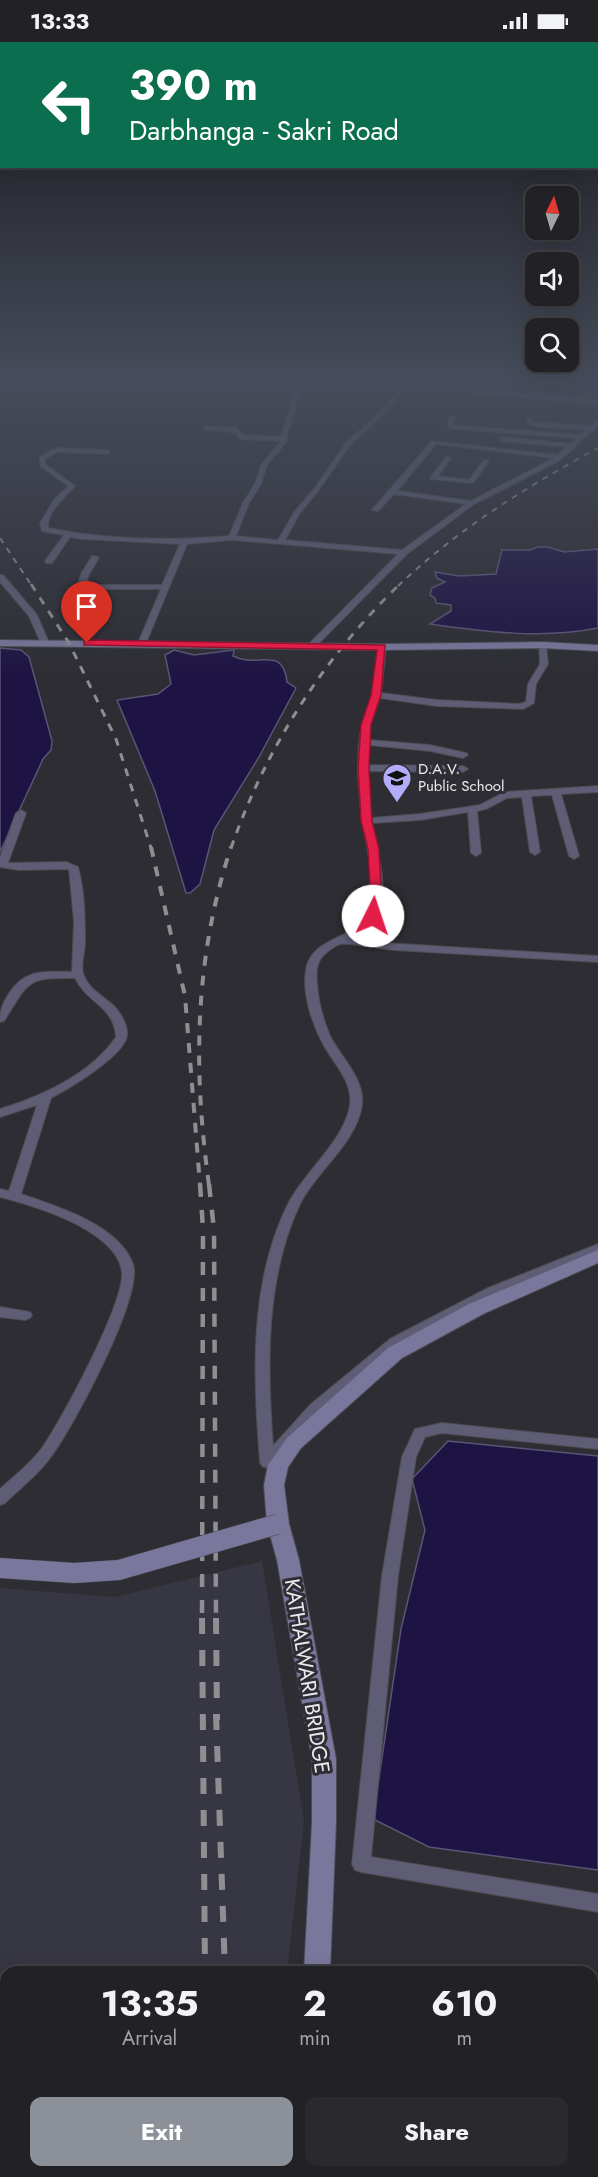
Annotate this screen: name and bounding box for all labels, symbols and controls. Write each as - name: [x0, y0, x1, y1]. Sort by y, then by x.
- text: 13:33: [30, 5, 89, 37]
- text: 390 m: [129, 55, 258, 116]
- icon: left: [30, 66, 108, 144]
- text: Darbhanga - Sakri Road: [129, 111, 399, 150]
- north arrow: [525, 186, 579, 240]
- map controls: [525, 186, 579, 372]
- button: sound: [525, 252, 579, 306]
- button: search: [525, 318, 579, 372]
- pin: [61, 581, 112, 643]
- icon: arrive: [70, 590, 103, 623]
- place label: D.A.V. Public School: [418, 758, 504, 797]
- school or university icon: D.A.V. Public School: [381, 762, 413, 804]
- position arrow: [341, 884, 405, 948]
- street label: KATHALWARI BRIDGE: [277, 1576, 337, 1776]
- text: 13:35: [101, 1977, 199, 2029]
- text: 2: [303, 1977, 327, 2029]
- text: 610: [431, 1977, 497, 2029]
- text: Arrival: [122, 2024, 177, 2053]
- text: min: [299, 2024, 330, 2053]
- text: m: [456, 2024, 472, 2053]
- button: Exit: [30, 2097, 293, 2166]
- button: Share: [305, 2097, 568, 2166]

